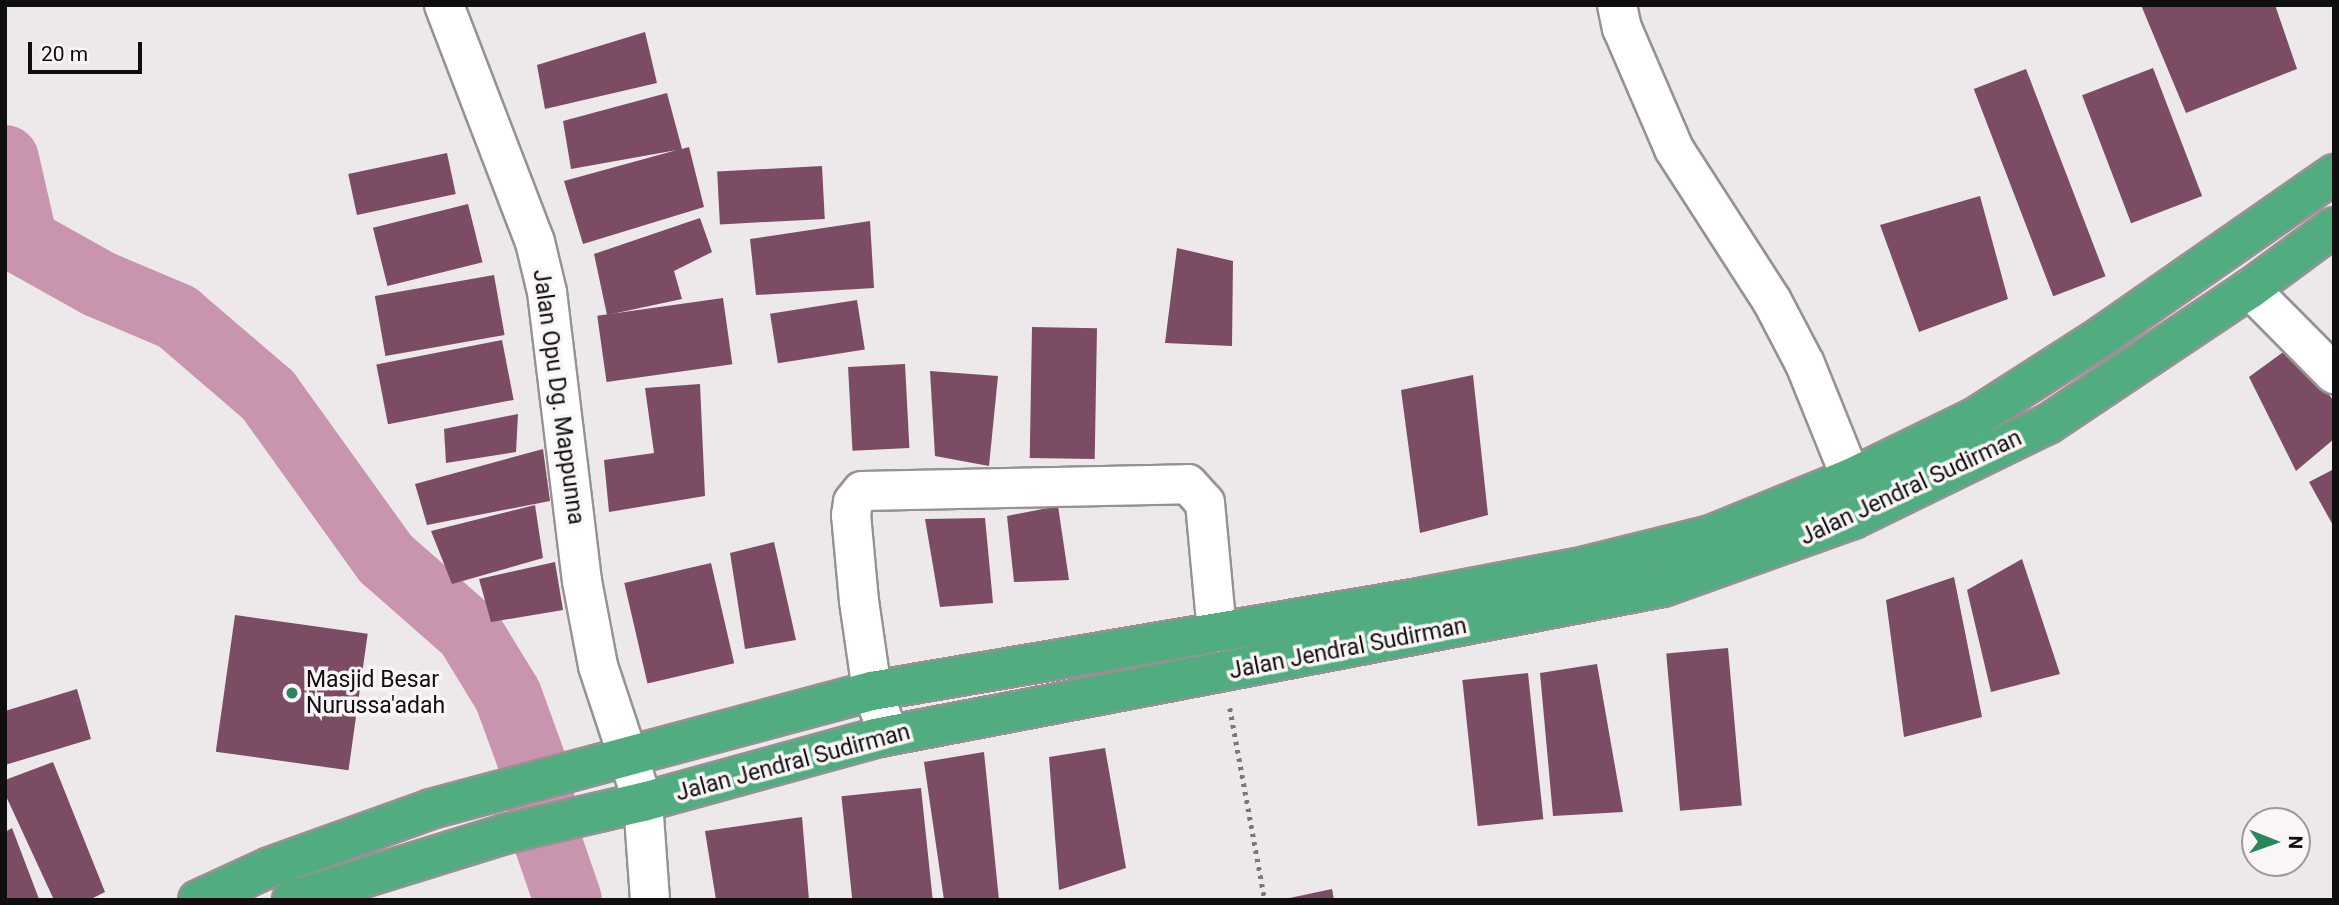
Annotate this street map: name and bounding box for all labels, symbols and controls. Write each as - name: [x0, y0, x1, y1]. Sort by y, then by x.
- scale bar: [32, 28, 145, 72]
- text: 20 m: [41, 42, 88, 66]
- street label: Jalan Opu Dg. Mappunna: [526, 268, 590, 526]
- street label: Jalan Jendral Sudirman: [1796, 424, 2026, 552]
- street label: Jalan Jendral Sudirman: [1227, 612, 1469, 686]
- place label: Masjid Besar Nurussa'adah: [306, 666, 445, 720]
- marker: Masjid Besar Nurussa'adah: [284, 685, 300, 701]
- street label: Jalan Jendral Sudirman: [673, 718, 913, 808]
- north arrow: [2241, 807, 2311, 877]
- text: N: [2284, 835, 2307, 849]

